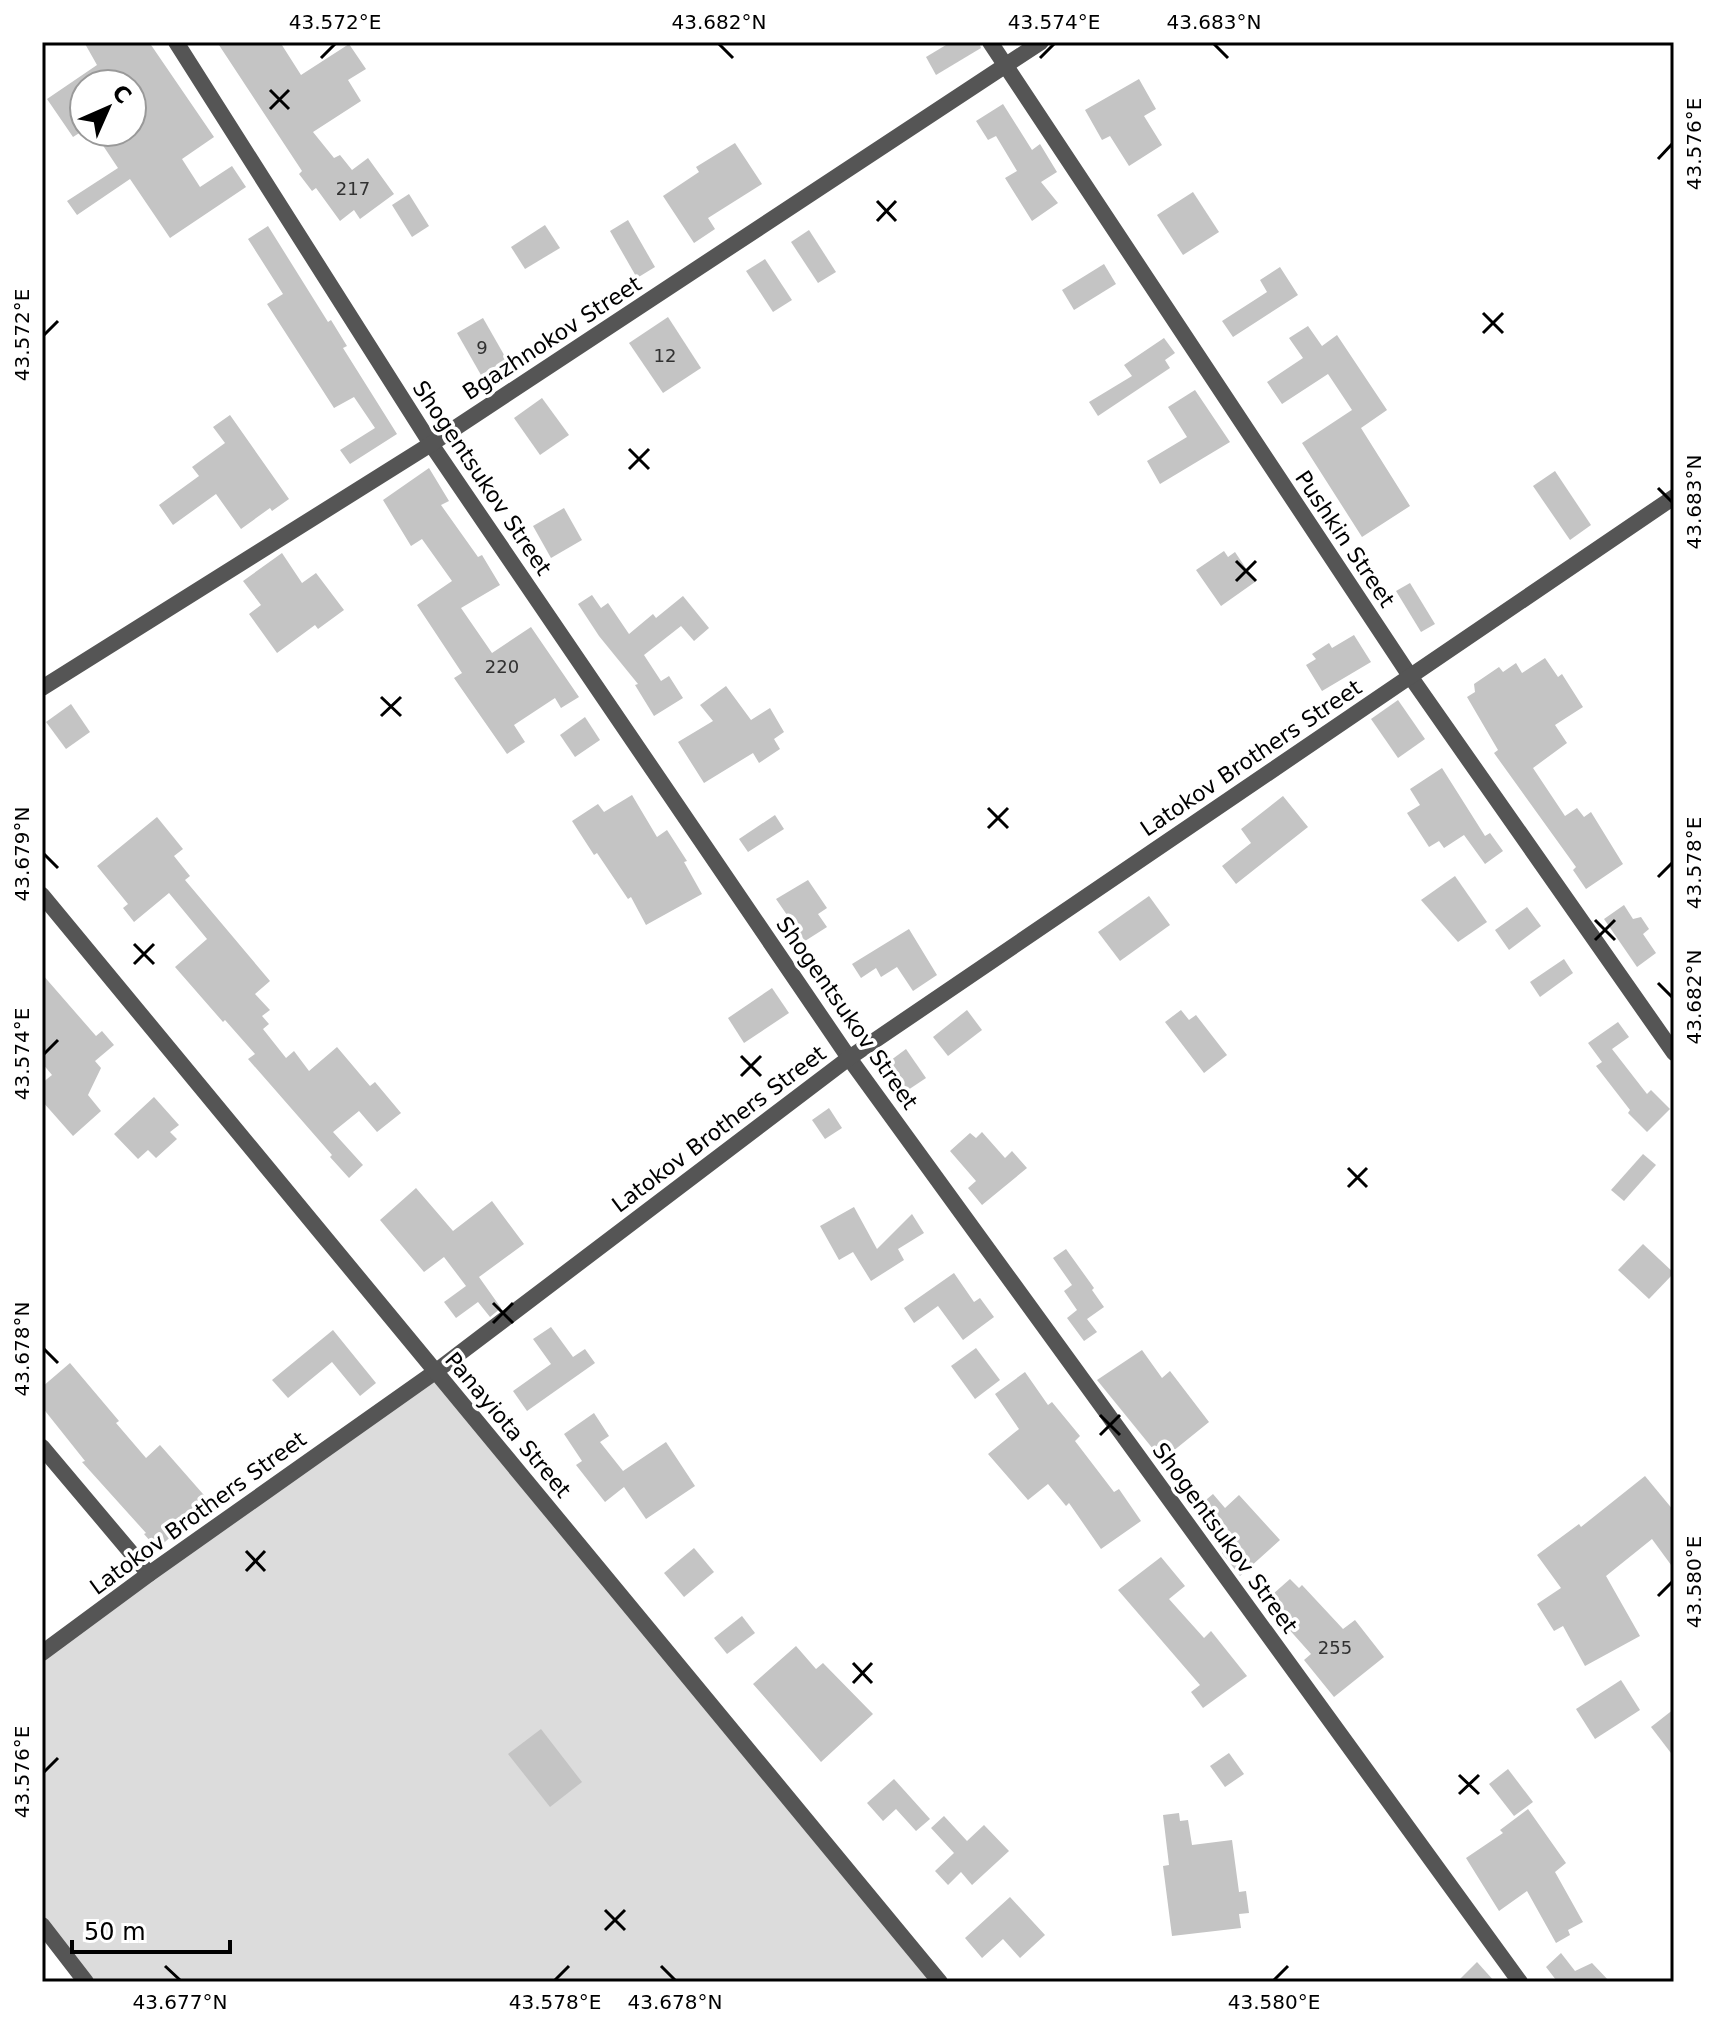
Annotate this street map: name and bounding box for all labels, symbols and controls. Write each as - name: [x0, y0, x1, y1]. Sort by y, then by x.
- text: 43.572°E: [289, 10, 381, 34]
- text: 43.682°N: [672, 10, 766, 34]
- text: 43.574°E: [1008, 10, 1100, 34]
- text: 43.683°N: [1167, 10, 1261, 34]
- north arrow: [68, 68, 148, 148]
- text: С: [107, 80, 136, 109]
- text: 43.576°E: [1682, 98, 1706, 190]
- house number: 217: [336, 178, 370, 199]
- street label: Bgazhnokov Street: [458, 271, 646, 405]
- text: 43.572°E: [10, 289, 34, 381]
- house number: 9: [476, 337, 488, 358]
- house number: 12: [654, 345, 676, 366]
- street label: Shogentsukov Street: [408, 376, 557, 580]
- text: 43.683°N: [1682, 455, 1706, 549]
- street label: Pushkin Street: [1290, 466, 1400, 612]
- house number: 220: [485, 656, 519, 677]
- street label: Latokov Brothers Street: [1136, 675, 1366, 841]
- text: 43.679°N: [10, 807, 34, 901]
- text: 43.578°E: [1682, 817, 1706, 909]
- street label: Shogentsukov Street: [771, 912, 923, 1114]
- text: 43.682°N: [1682, 950, 1706, 1044]
- text: 43.574°E: [10, 1008, 34, 1100]
- street label: Latokov Brothers Street: [607, 1040, 831, 1217]
- text: 43.678°N: [10, 1302, 34, 1396]
- street label: Panayiota Street: [440, 1347, 576, 1503]
- street label: Latokov Brothers Street: [85, 1426, 311, 1600]
- street label: Shogentsukov Street: [1148, 1438, 1303, 1638]
- text: 43.580°E: [1682, 1536, 1706, 1628]
- house number: 255: [1318, 1637, 1352, 1658]
- text: 43.576°E: [10, 1726, 34, 1818]
- scale bar: [72, 1904, 230, 1954]
- text: 50 m: [84, 1918, 146, 1946]
- text: 43.677°N: [133, 1990, 227, 2014]
- text: 43.578°E: [509, 1990, 601, 2014]
- text: 43.678°N: [628, 1990, 722, 2014]
- text: 43.580°E: [1228, 1990, 1320, 2014]

